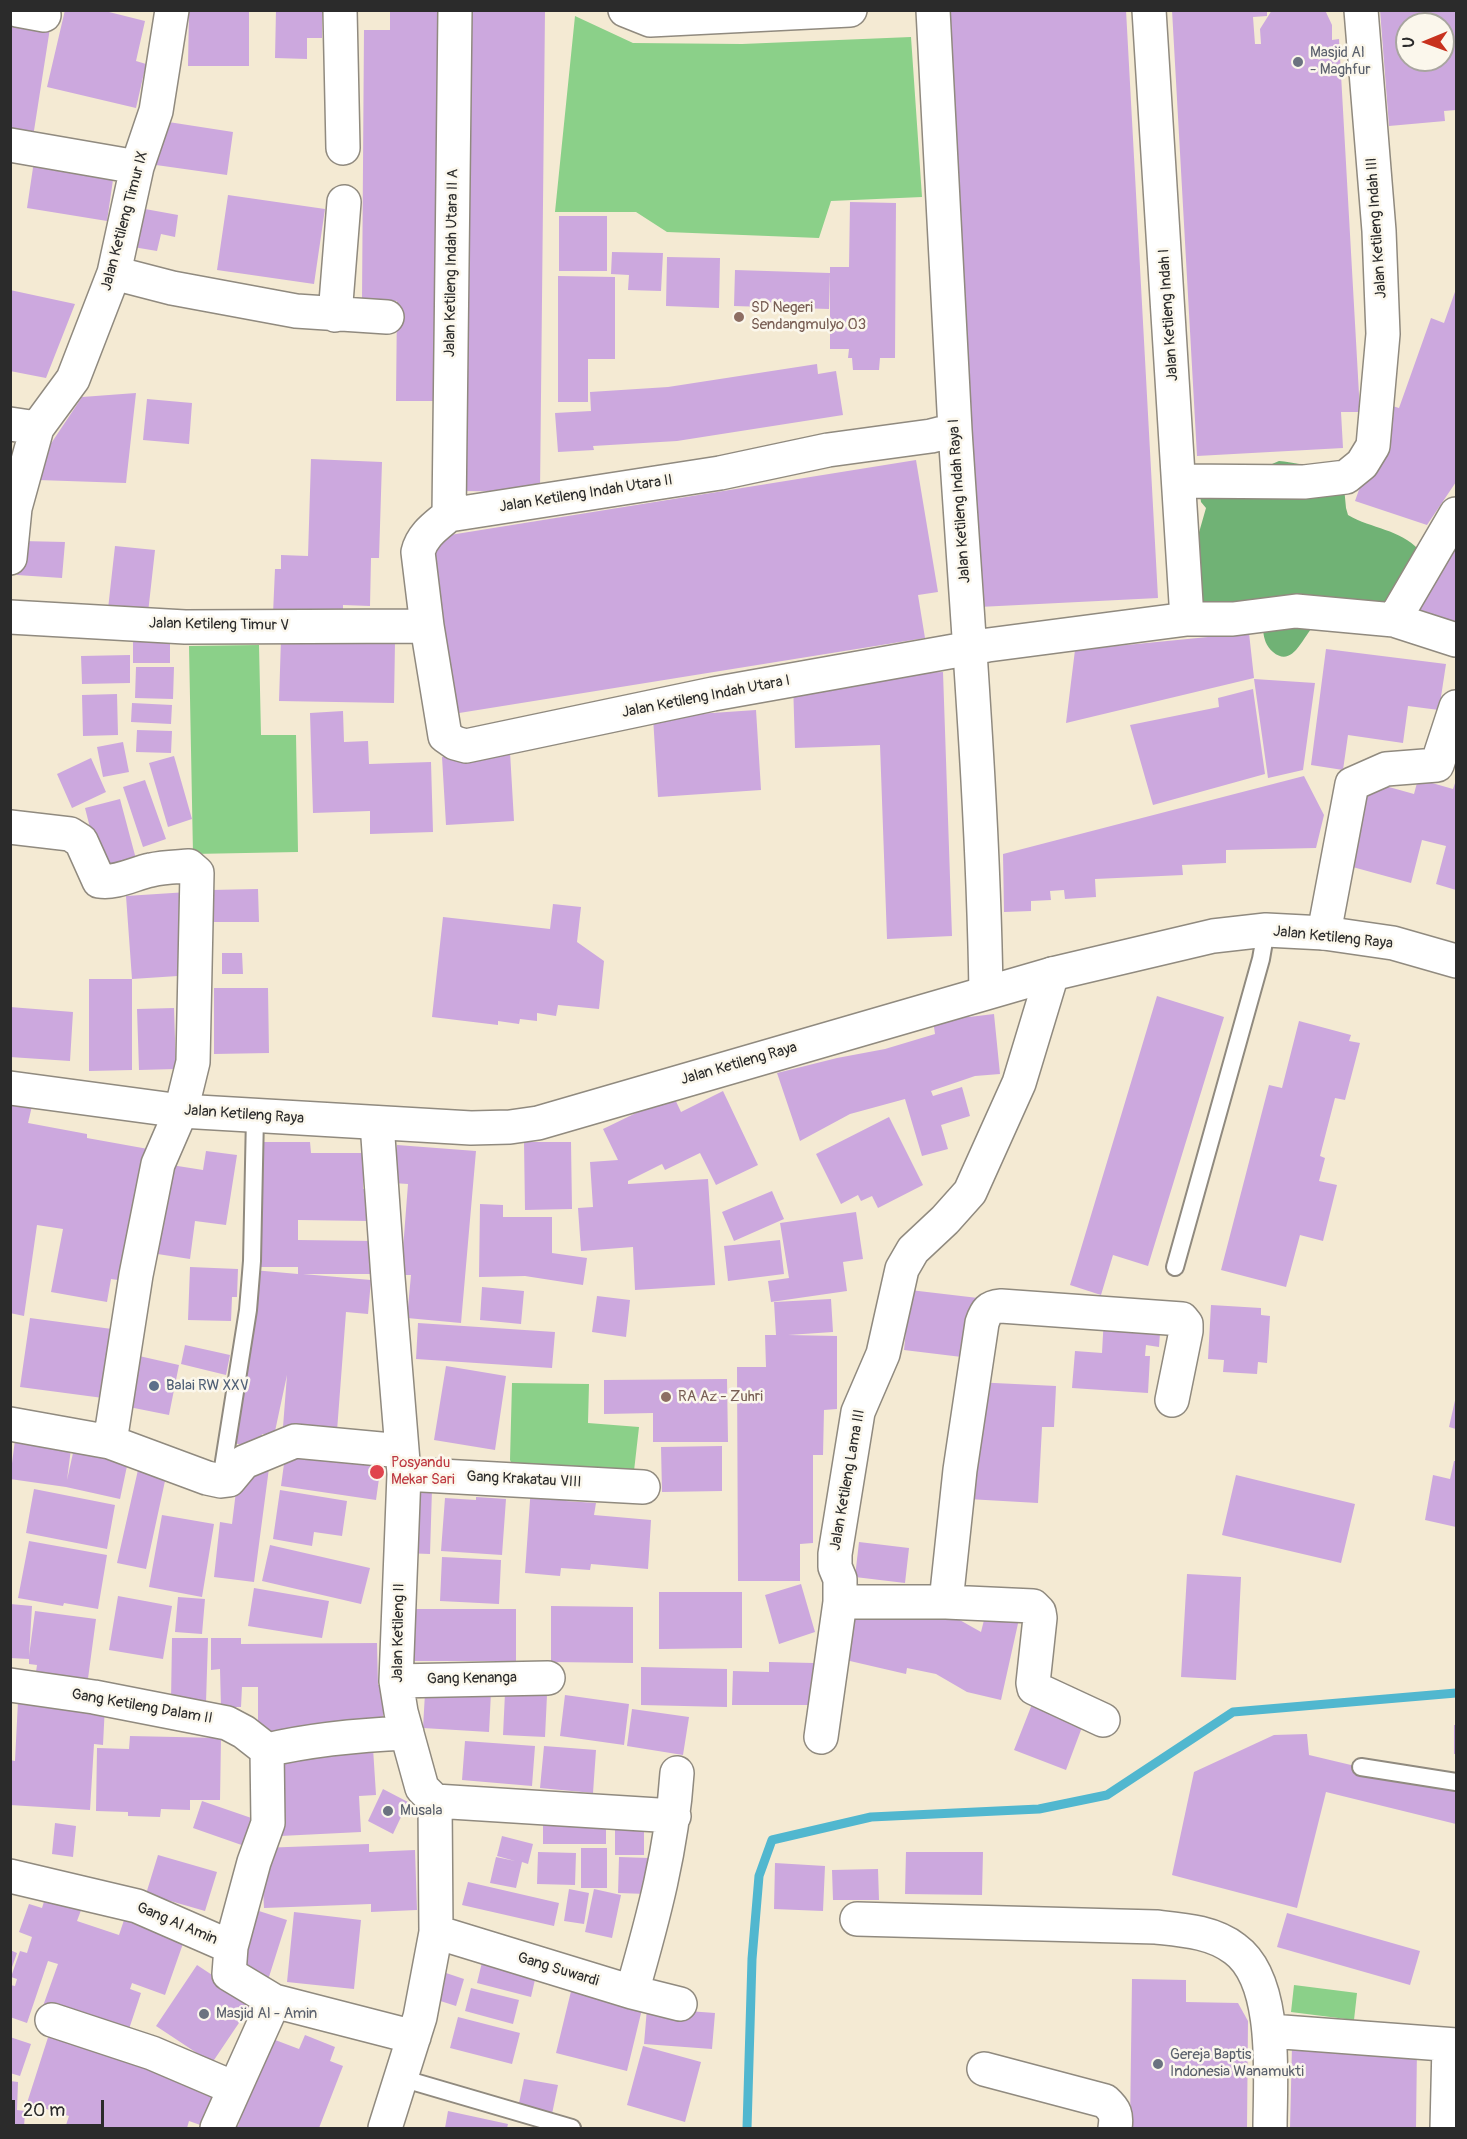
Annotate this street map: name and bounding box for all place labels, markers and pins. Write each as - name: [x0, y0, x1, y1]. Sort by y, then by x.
- place label: Masjid Al - Maghfur: [1310, 44, 1371, 79]
- marker: Masjid Al - Maghfur: [1291, 55, 1305, 69]
- place label: SD Negeri Sendangmulyo 03: [751, 299, 866, 334]
- marker: SD Negeri Sendangmulyo 03: [732, 310, 746, 324]
- place label: Balai RW XXV: [166, 1377, 249, 1395]
- marker: Balai RW XXV: [147, 1379, 161, 1393]
- place label: RA Az - Zuhri: [678, 1388, 763, 1406]
- marker: RA Az - Zuhri: [659, 1390, 673, 1404]
- place label: Posyandu Mekar Sari: [391, 1454, 455, 1489]
- marker: Posyandu Mekar Sari: [368, 1463, 386, 1481]
- place label: Musala: [400, 1802, 443, 1820]
- marker: Musala: [381, 1804, 395, 1818]
- place label: Masjid Al - Amin: [216, 2005, 317, 2023]
- marker: Masjid Al - Amin: [197, 2007, 211, 2021]
- place label: Gereja Baptis Indonesia Wanamukti: [1170, 2046, 1304, 2081]
- marker: Gereja Baptis Indonesia Wanamukti: [1151, 2057, 1165, 2071]

